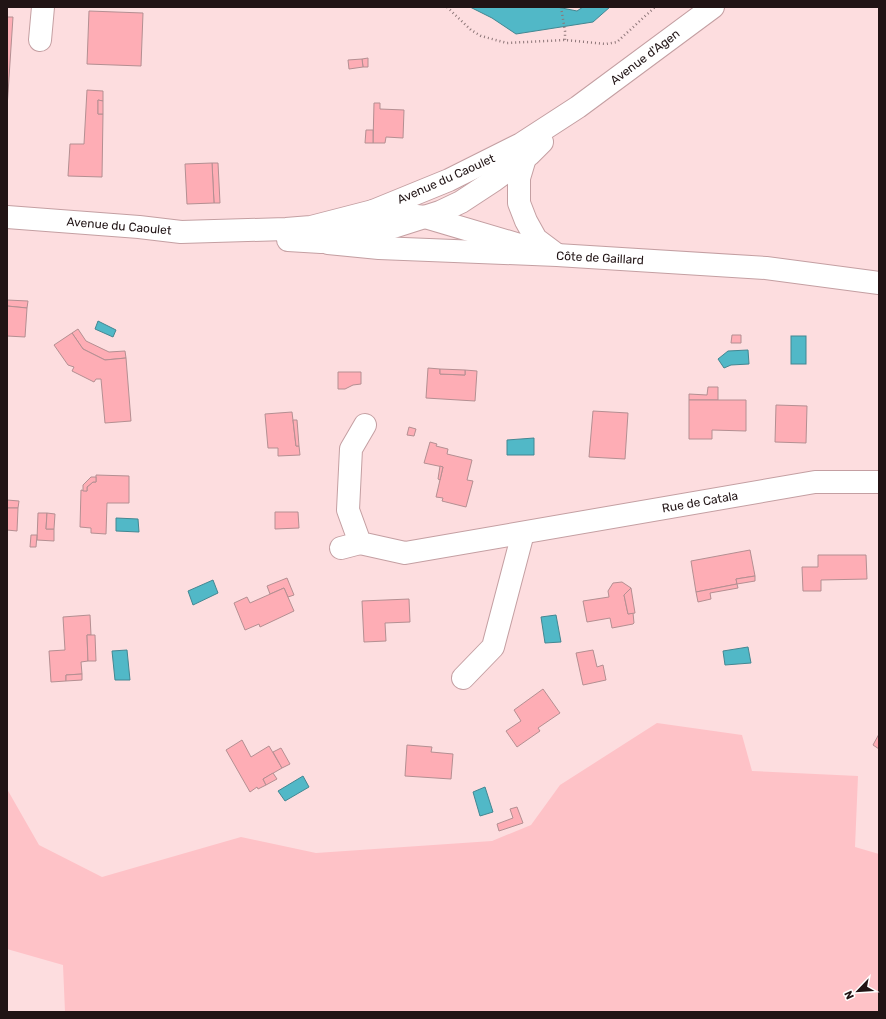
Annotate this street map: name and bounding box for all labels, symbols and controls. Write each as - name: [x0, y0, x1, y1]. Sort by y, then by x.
- street label: Avenue d'Agen: [608, 26, 682, 88]
- street label: Avenue du Caoulet: [395, 151, 497, 207]
- street label: Avenue du Caoulet: [66, 214, 172, 238]
- street label: Côte de Gaillard: [556, 249, 644, 267]
- street label: Rue de Catala: [661, 488, 739, 516]
- north arrow: [838, 971, 878, 1011]
- text: N: [842, 989, 857, 1001]

